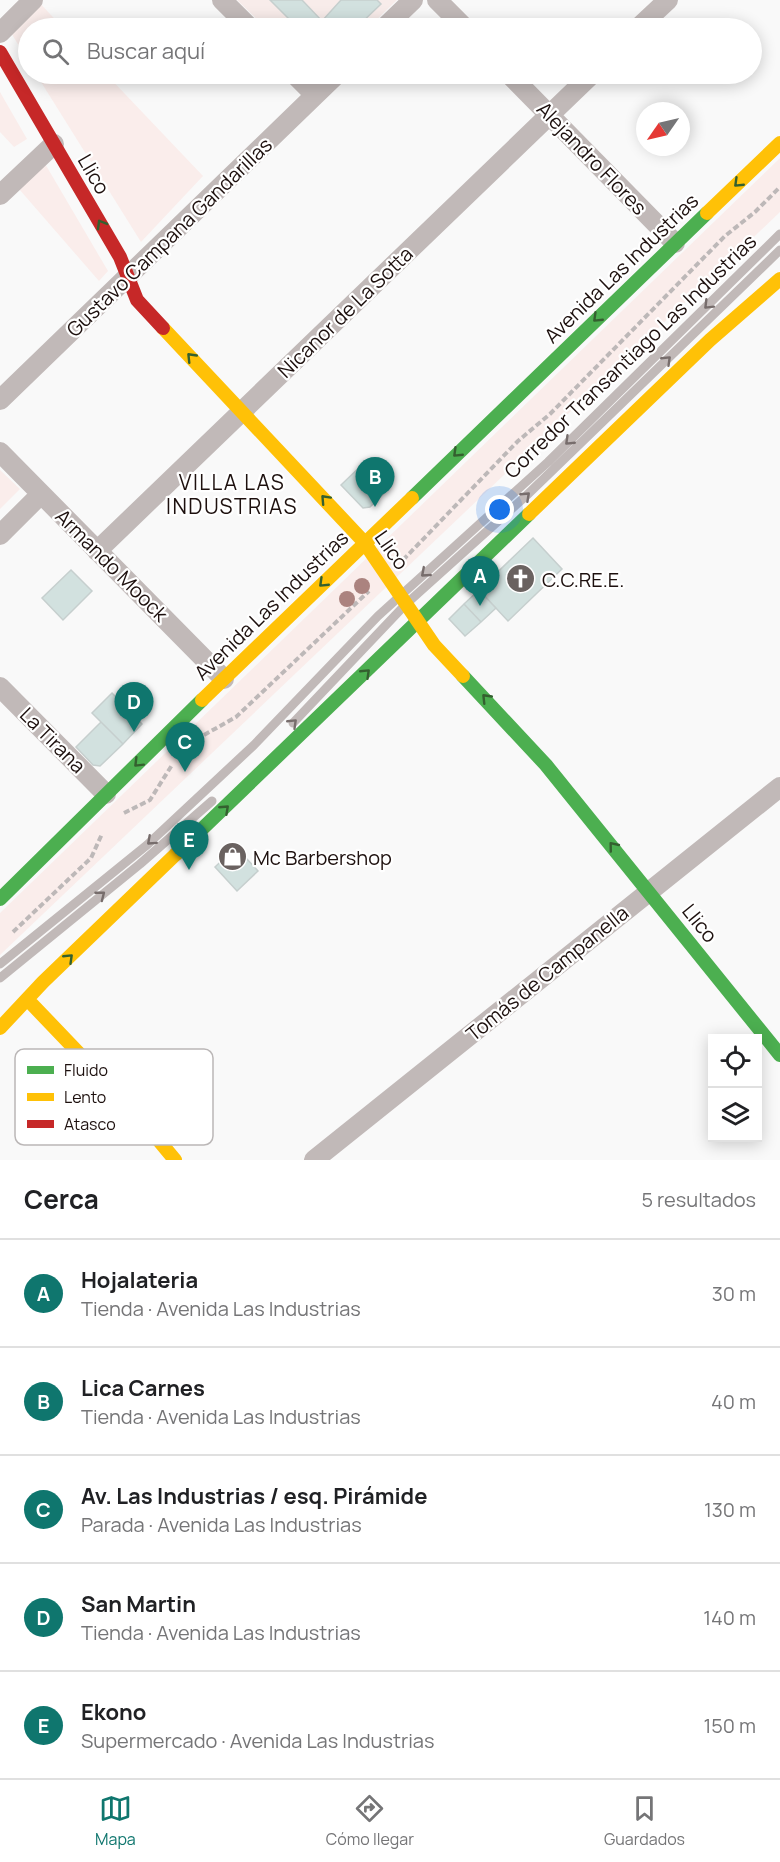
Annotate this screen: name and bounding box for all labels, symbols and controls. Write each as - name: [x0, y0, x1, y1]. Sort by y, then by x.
- search box: [18, 18, 762, 84]
- icon: search: [39, 35, 72, 68]
- text: Buscar aquí: [87, 36, 205, 66]
- street label: Alejandro Flores: [531, 96, 653, 220]
- north arrow: [636, 102, 690, 156]
- street label: Gustavo Campana Gandarillas: [60, 131, 278, 343]
- street label: Llico: [72, 149, 116, 199]
- one-way arrow: [734, 176, 744, 187]
- street label: Avenida Las Industrias: [538, 187, 704, 349]
- one-way arrow: [97, 220, 108, 230]
- street label: Corredor Transantiago Las Industrias: [498, 228, 762, 484]
- street label: Nicanor de La Sotta: [271, 240, 419, 384]
- one-way arrow: [705, 298, 715, 309]
- one-way arrow: [593, 311, 604, 322]
- one-way arrow: [187, 354, 198, 364]
- one-way arrow: [659, 357, 670, 368]
- one-way arrow: [566, 434, 577, 445]
- one-way arrow: [453, 446, 464, 457]
- pin: B: [356, 458, 394, 507]
- district label: VILLA LAS INDUSTRIAS: [166, 468, 298, 520]
- one-way arrow: [519, 492, 530, 503]
- your location: [485, 495, 514, 524]
- one-way arrow: [321, 496, 332, 507]
- street label: Armando Moock: [50, 503, 175, 628]
- street label: Avenida Las Industrias: [188, 524, 354, 686]
- street label: Llico: [369, 525, 415, 575]
- pin: A: [460, 556, 500, 606]
- church icon: C.C.RE.E.: [505, 563, 537, 595]
- one-way arrow: [421, 566, 432, 577]
- place label: C.C.RE.E.: [542, 566, 624, 593]
- one-way arrow: [319, 576, 329, 587]
- one-way arrow: [358, 670, 369, 681]
- pin: D: [114, 682, 154, 732]
- one-way arrow: [482, 695, 493, 706]
- street label: La Tirana: [14, 701, 92, 779]
- one-way arrow: [286, 719, 296, 730]
- pin: C: [166, 722, 204, 772]
- one-way arrow: [134, 756, 144, 767]
- one-way arrow: [218, 805, 229, 816]
- pin: E: [170, 820, 208, 870]
- one-way arrow: [147, 834, 158, 845]
- shop icon: Mc Barbershop: [216, 841, 248, 873]
- one-way arrow: [609, 842, 620, 853]
- place label: Mc Barbershop: [253, 844, 392, 871]
- one-way arrow: [95, 892, 106, 903]
- street label: Llico: [676, 898, 724, 948]
- street label: Tomás de Campanella: [460, 899, 634, 1047]
- one-way arrow: [61, 954, 72, 965]
- map controls: [708, 1034, 762, 1142]
- button: locate: [708, 1034, 762, 1088]
- legend: [15, 1049, 213, 1145]
- text: Fluido: [64, 1059, 108, 1081]
- text: Lento: [64, 1086, 106, 1108]
- button: layers: [708, 1088, 762, 1142]
- text: Atasco: [64, 1113, 116, 1135]
- text: Cerca: [24, 1181, 99, 1217]
- text: 5 resultados: [642, 1186, 756, 1213]
- text: Hojalateria: [81, 1265, 198, 1295]
- text: A: [37, 1280, 50, 1307]
- text: 30 m: [712, 1280, 756, 1307]
- text: Tienda · Avenida Las Industrias: [81, 1295, 361, 1322]
- text: Lica Carnes: [81, 1373, 205, 1403]
- text: B: [37, 1388, 50, 1415]
- text: 40 m: [711, 1388, 756, 1415]
- text: Tienda · Avenida Las Industrias: [81, 1403, 361, 1430]
- text: Av. Las Industrias / esq. Pirámide: [81, 1481, 427, 1511]
- text: C: [36, 1496, 51, 1523]
- text: 130 m: [704, 1496, 756, 1523]
- text: Parada · Avenida Las Industrias: [81, 1511, 362, 1538]
- text: San Martin: [81, 1589, 196, 1619]
- text: D: [36, 1604, 51, 1631]
- text: 140 m: [703, 1604, 756, 1631]
- text: Tienda · Avenida Las Industrias: [81, 1619, 361, 1646]
- text: Ekono: [81, 1697, 146, 1727]
- text: E: [38, 1712, 49, 1739]
- text: 150 m: [703, 1712, 756, 1739]
- text: Supermercado · Avenida Las Industrias: [81, 1727, 434, 1754]
- tab: Mapa: [95, 1792, 136, 1850]
- tab: Cómo llegar: [326, 1792, 414, 1850]
- tab: Guardados: [604, 1792, 685, 1850]

